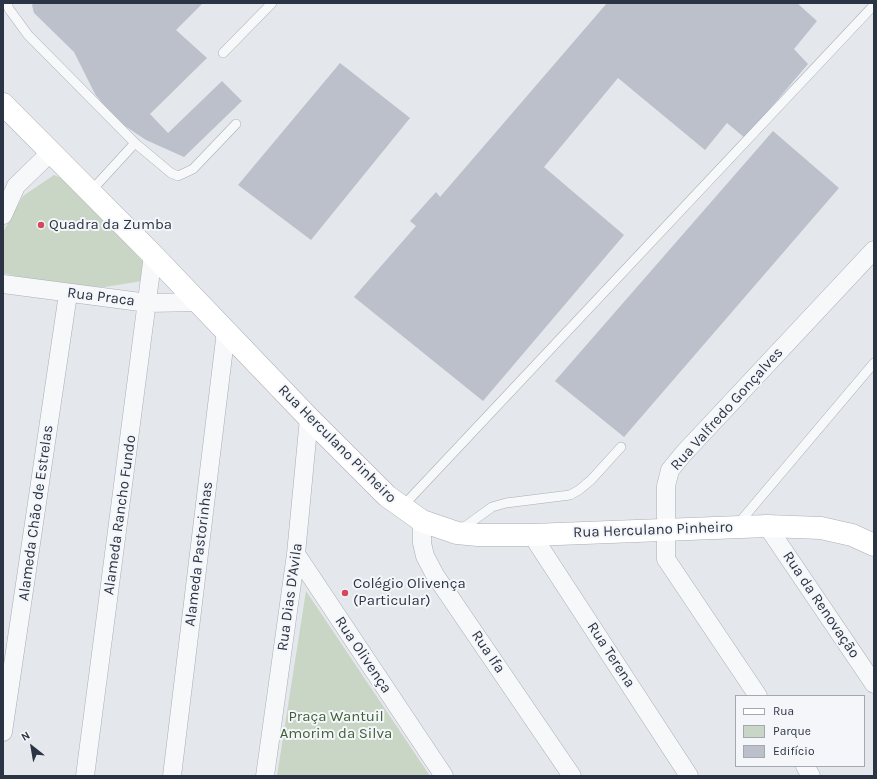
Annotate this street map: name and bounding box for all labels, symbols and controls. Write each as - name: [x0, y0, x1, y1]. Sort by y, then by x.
- place label: Quadra da Zumba: [49, 216, 172, 234]
- marker: Quadra da Zumba: [36, 220, 46, 230]
- street label: Rua Praca: [66, 284, 136, 310]
- street label: Rua Valfredo Gonçalves: [667, 344, 787, 474]
- street label: Rua Herculano Pinheiro: [274, 381, 400, 507]
- street label: Alameda Chão de Estrelas: [15, 424, 57, 602]
- street label: Alameda Rancho Fundo: [100, 434, 140, 596]
- street label: Alameda Pastorinhas: [181, 480, 217, 628]
- street label: Rua Herculano Pinheiro: [573, 518, 733, 542]
- street label: Rua Dias D'Avila: [274, 542, 306, 652]
- street label: Rua da Renovação: [779, 548, 863, 662]
- place label: Colégio Olivença (Particular): [353, 575, 466, 610]
- marker: Colégio Olivença (Particular): [340, 588, 350, 598]
- street label: Rua Olivença: [331, 613, 395, 697]
- street label: Rua Terena: [583, 619, 639, 691]
- street label: Rua Ifa: [467, 627, 509, 677]
- legend: [735, 695, 865, 767]
- text: Rua: [773, 704, 794, 718]
- park label: Praça Wantuil Amorim da Silva: [280, 708, 392, 743]
- text: Parque: [773, 724, 811, 738]
- north arrow: [12, 727, 52, 767]
- text: N: [19, 729, 32, 744]
- text: Edifício: [773, 744, 814, 758]

